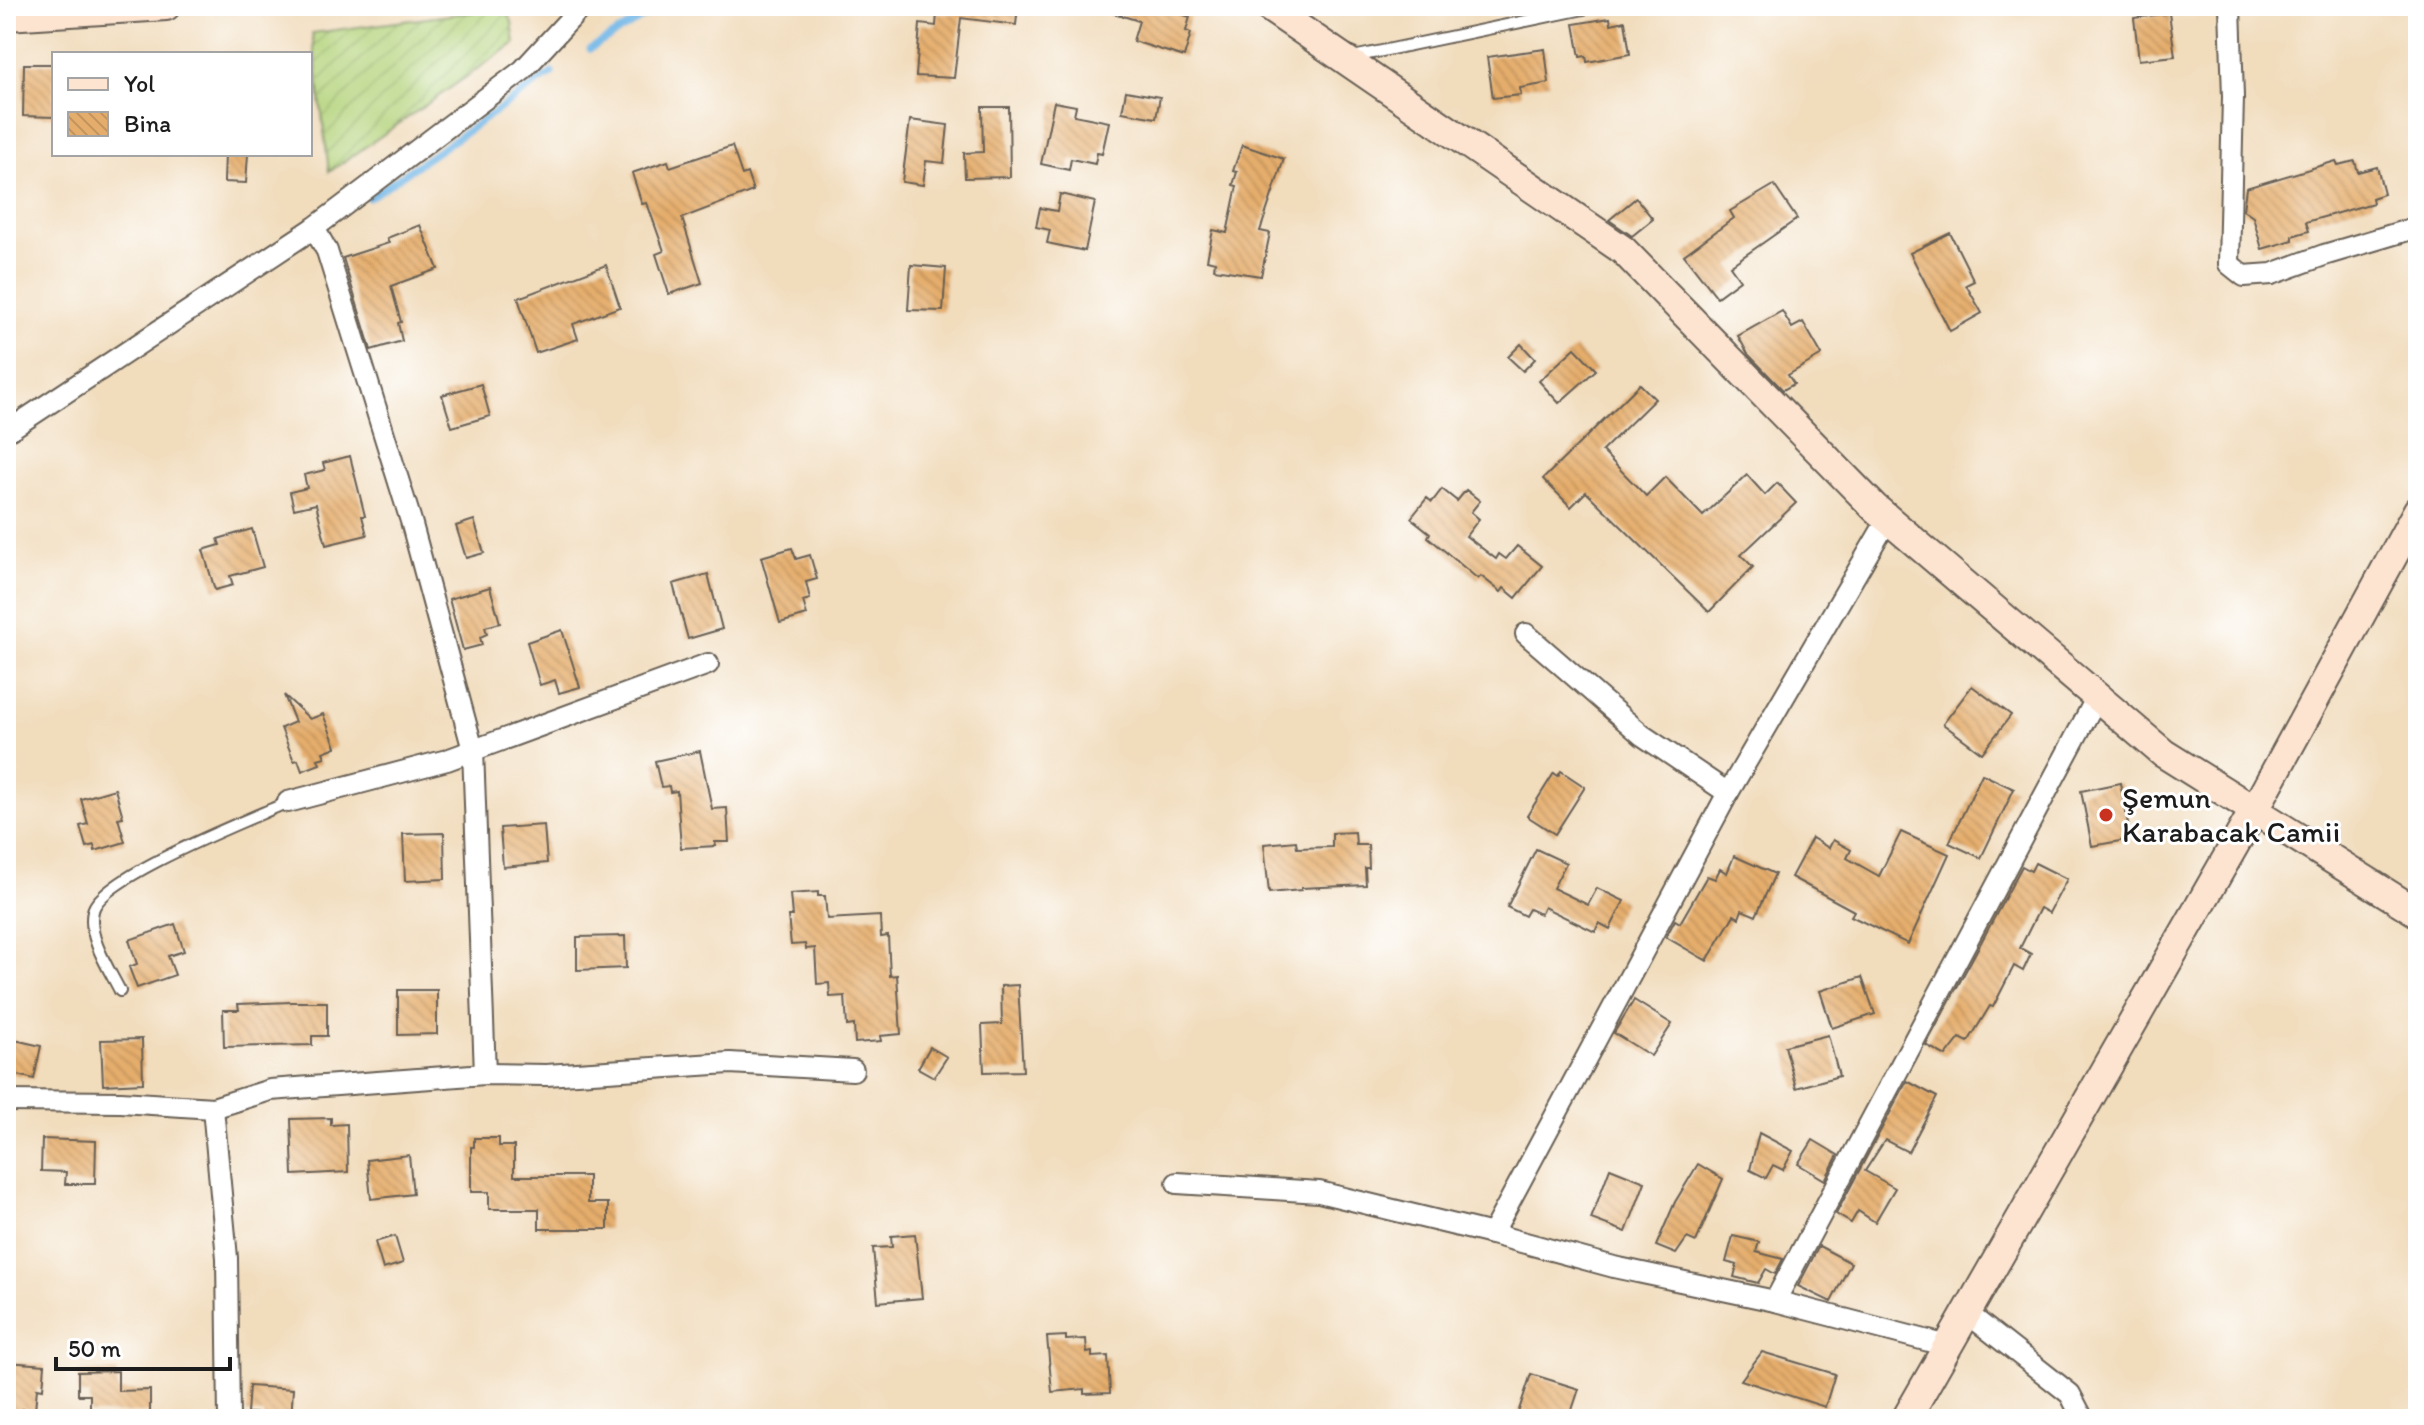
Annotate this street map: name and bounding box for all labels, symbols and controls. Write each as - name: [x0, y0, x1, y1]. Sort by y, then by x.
- legend: [52, 52, 312, 156]
- text: Yol: [124, 69, 155, 98]
- text: Bina: [124, 109, 171, 138]
- place label: Şemun Karabacak Camii: [2122, 779, 2340, 850]
- marker: Şemun Karabacak Camii: [2097, 806, 2115, 824]
- scale bar: [56, 1321, 230, 1371]
- text: 50 m: [68, 1334, 121, 1363]

